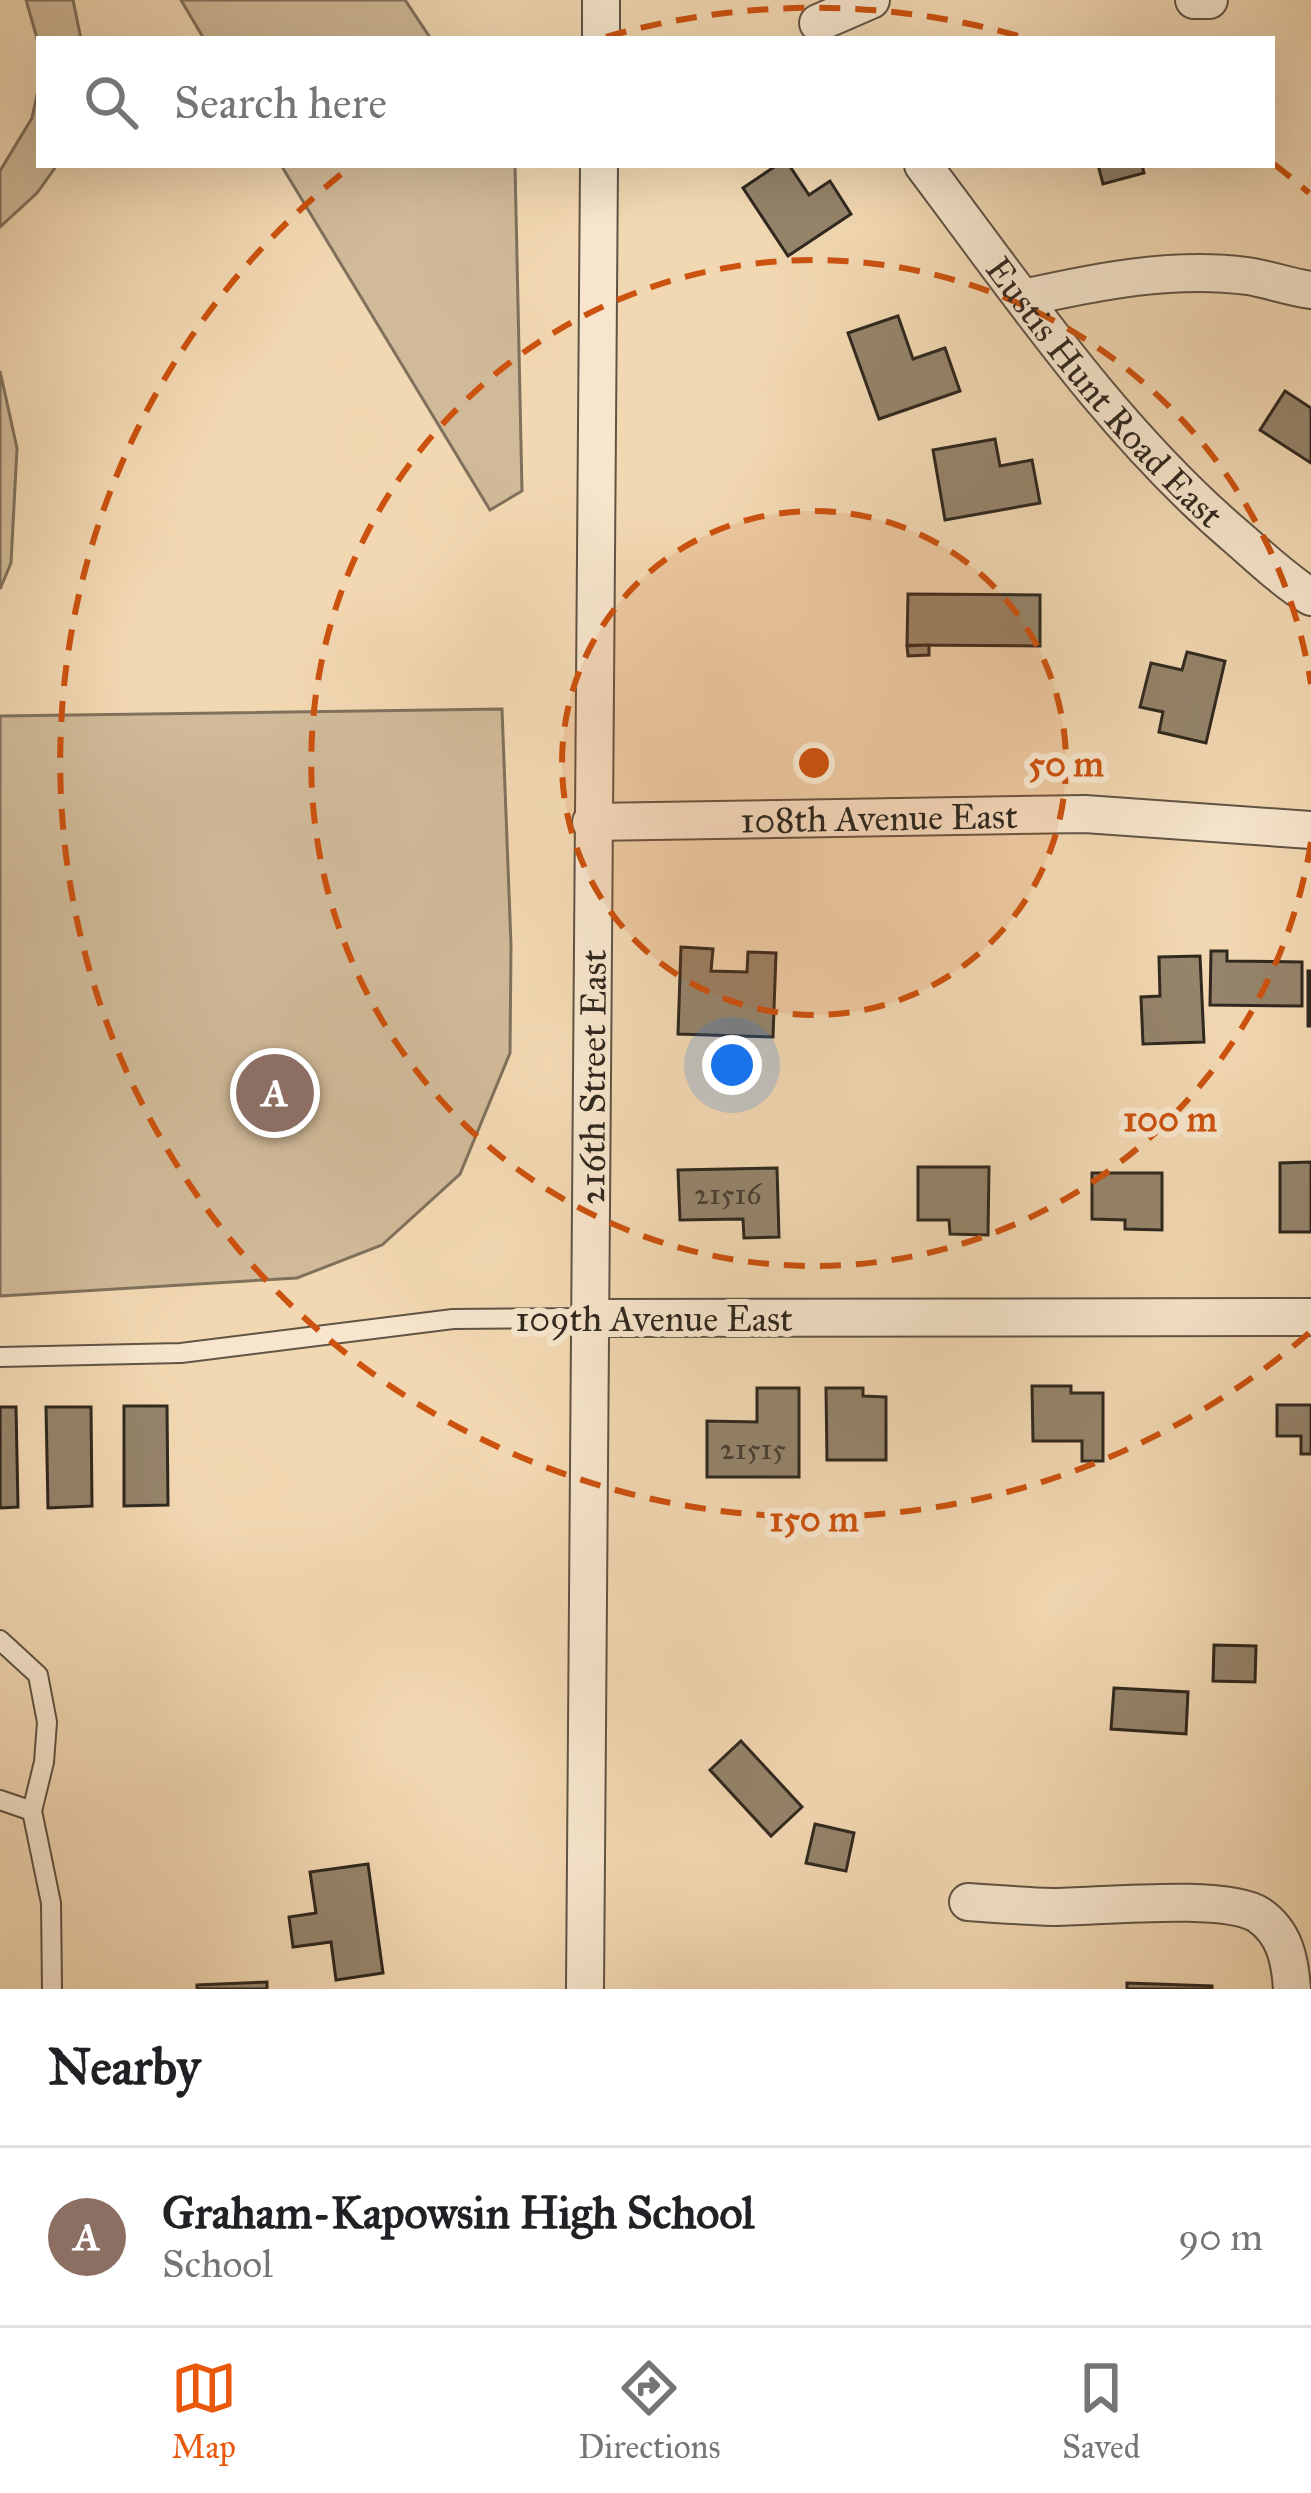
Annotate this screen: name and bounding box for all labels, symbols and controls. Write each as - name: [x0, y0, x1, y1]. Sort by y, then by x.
- search box: [36, 36, 1275, 168]
- icon: search: [78, 69, 144, 135]
- text: Search here: [174, 75, 387, 130]
- street label: Eustis Hunt Road East: [976, 248, 1232, 538]
- centre of rings: [793, 742, 835, 784]
- text: 50 m: [1028, 742, 1105, 786]
- street label: 108th Avenue East: [740, 794, 1018, 843]
- street label: 216th Street East: [570, 949, 616, 1205]
- your location: [702, 1035, 762, 1095]
- pin: A: [236, 1048, 314, 1138]
- text: 100 m: [1123, 1097, 1218, 1141]
- house number: 21516: [694, 1176, 763, 1212]
- street label: 109th Avenue East: [515, 1297, 793, 1341]
- house number: 21515: [720, 1431, 786, 1467]
- text: 150 m: [769, 1497, 860, 1541]
- text: Nearby: [48, 2036, 200, 2098]
- text: Graham-Kapowsin High School: [162, 2185, 754, 2240]
- text: A: [74, 2213, 100, 2261]
- text: 90 m: [1178, 2213, 1263, 2261]
- text: School: [162, 2240, 273, 2288]
- tab: Map: [171, 2355, 237, 2467]
- tab: Directions: [578, 2355, 720, 2467]
- tab: Saved: [1062, 2355, 1140, 2467]

